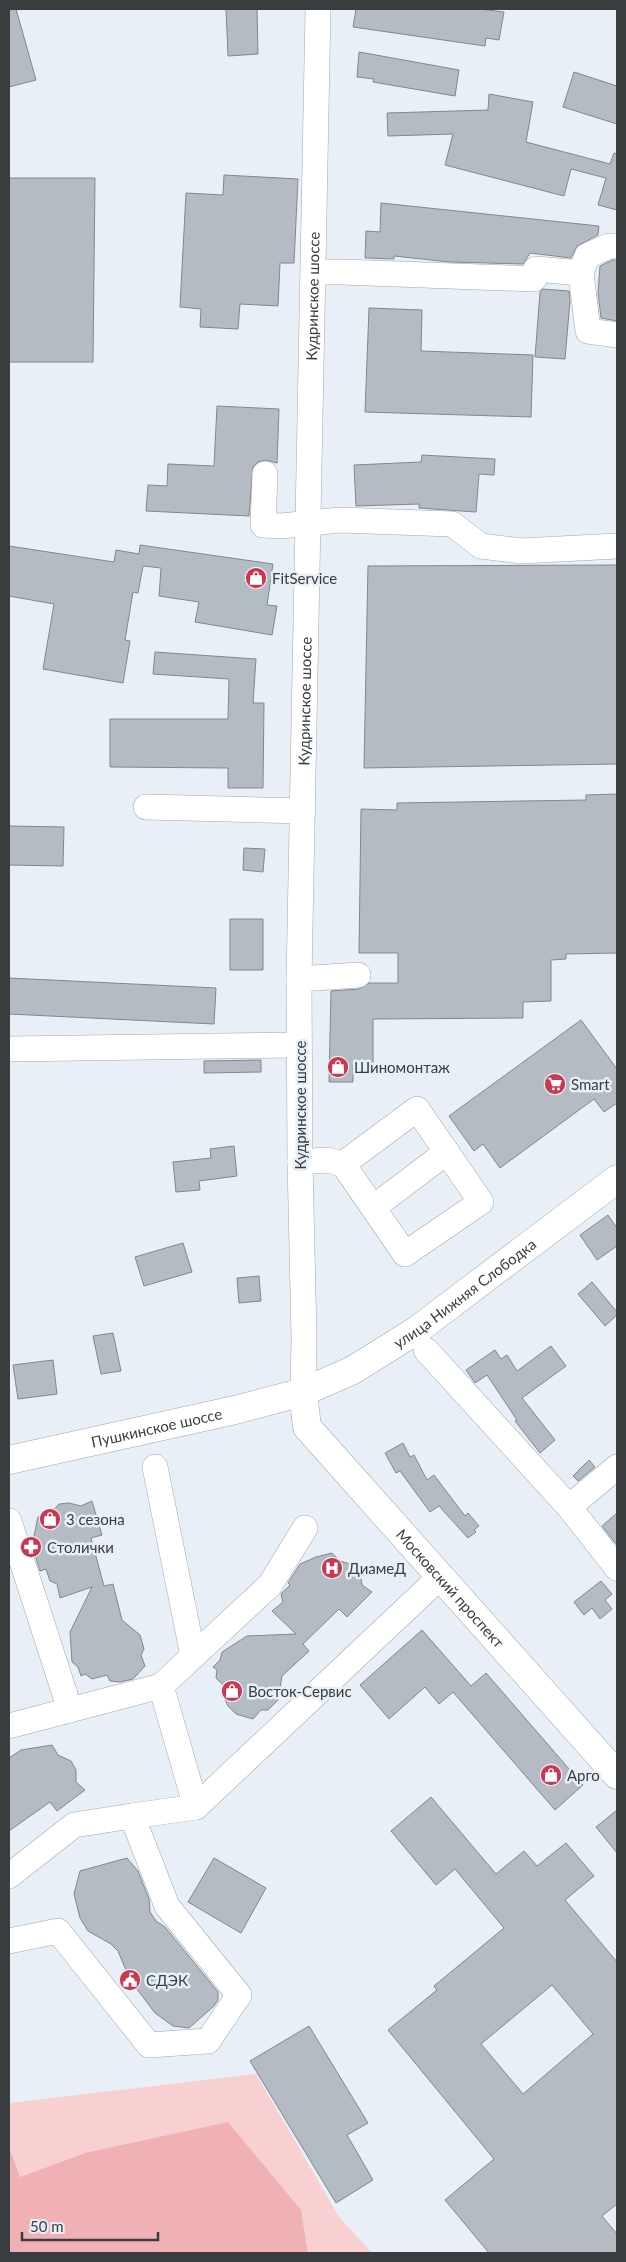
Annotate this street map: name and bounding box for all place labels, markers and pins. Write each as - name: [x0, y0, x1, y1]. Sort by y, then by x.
- shop icon: FitService: [244, 566, 268, 590]
- place label: FitService: [272, 569, 337, 587]
- shop icon: Шиномонтаж: [326, 1055, 350, 1079]
- place label: Шиномонтаж: [354, 1058, 450, 1076]
- supermarket icon: Smart: [543, 1072, 567, 1096]
- place label: Smart: [571, 1075, 610, 1093]
- shop icon: 3 сезона: [38, 1507, 62, 1531]
- place label: 3 сезона: [66, 1510, 125, 1528]
- pharmacy icon: Столички: [19, 1535, 43, 1559]
- place label: Столички: [47, 1538, 114, 1556]
- hospital icon: ДиамеД: [320, 1556, 344, 1580]
- place label: ДиамеД: [348, 1559, 406, 1577]
- shop icon: Восток-Сервис: [220, 1679, 244, 1703]
- place label: Восток-Сервис: [248, 1682, 352, 1700]
- shop icon: Арго: [539, 1763, 563, 1787]
- place label: Арго: [567, 1766, 600, 1784]
- public building icon: СДЭК: [118, 1968, 142, 1992]
- place label: СДЭК: [146, 1971, 188, 1989]

